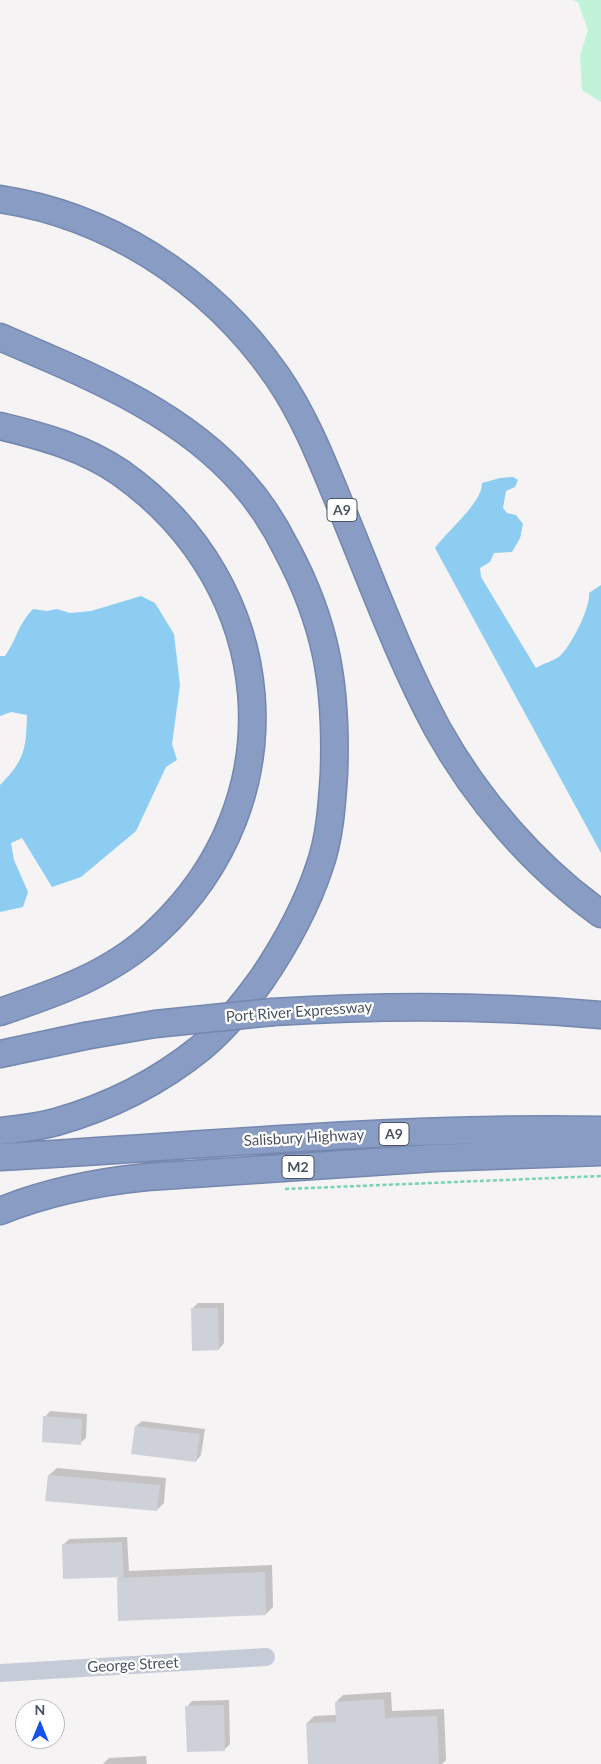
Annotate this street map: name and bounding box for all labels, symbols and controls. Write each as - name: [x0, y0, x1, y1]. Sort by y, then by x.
- road number: A9: [327, 498, 357, 522]
- street label: Port River Expressway: [225, 998, 373, 1026]
- road number: A9: [379, 1122, 409, 1146]
- street label: Salisbury Highway: [243, 1126, 365, 1150]
- road number: M2: [282, 1156, 314, 1178]
- street label: George Street: [87, 1654, 179, 1676]
- north arrow: [15, 1699, 65, 1749]
- text: N: [35, 1701, 45, 1718]

